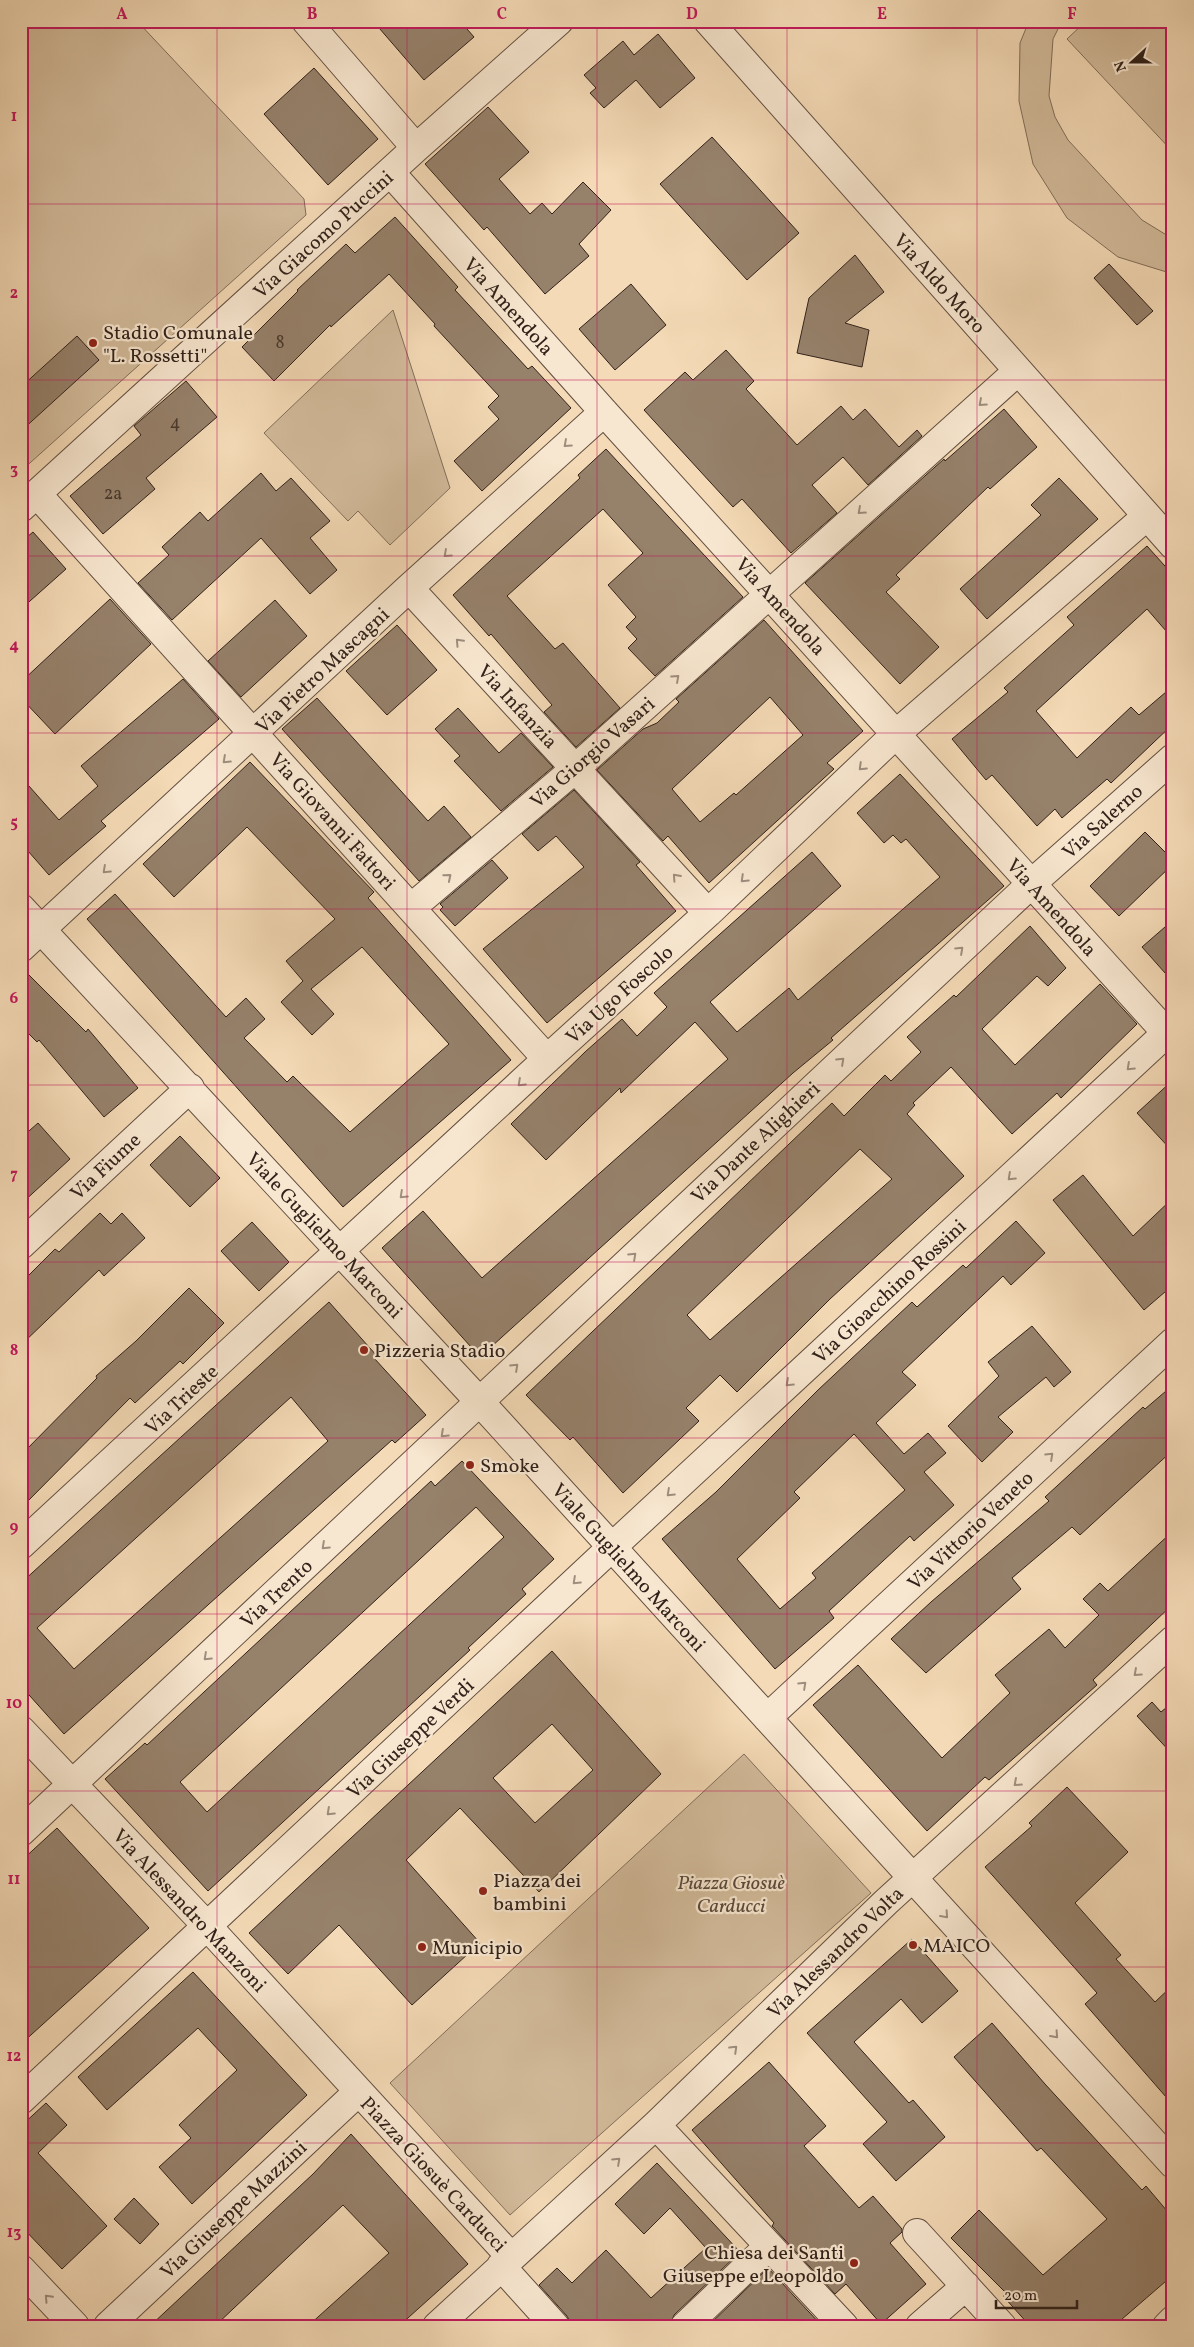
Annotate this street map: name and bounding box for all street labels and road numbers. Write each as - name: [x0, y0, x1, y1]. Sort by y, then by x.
- street label: Via Giacomo Puccini: [248, 165, 401, 306]
- street label: Via Aldo Moro: [886, 228, 991, 341]
- street label: Via Amendola: [456, 252, 559, 363]
- street label: Via Amendola: [728, 552, 831, 663]
- street label: Via Pietro Mascagni: [250, 602, 397, 741]
- street label: Via Infanzia: [470, 659, 563, 756]
- street label: Via Giorgio Vasari: [525, 691, 662, 816]
- street label: Via Giovanni Fattori: [262, 747, 401, 897]
- street label: Via Salerno: [1057, 779, 1150, 866]
- street label: Via Amendola: [999, 853, 1102, 964]
- street label: Via Ugo Foscolo: [560, 939, 680, 1052]
- street label: Via Dante Alighieri: [686, 1076, 827, 1211]
- street label: Via Fiume: [65, 1127, 148, 1208]
- street label: Viale Guglielmo Marconi: [239, 1147, 408, 1326]
- street label: Via Gioacchino Rossini: [807, 1214, 973, 1371]
- street label: Via Trieste: [139, 1359, 225, 1442]
- street label: Via Vittorio Veneto: [902, 1465, 1041, 1598]
- street label: Viale Guglielmo Marconi: [544, 1478, 711, 1659]
- street label: Via Trento: [235, 1553, 320, 1635]
- street label: Via Giuseppe Verdi: [341, 1673, 481, 1806]
- street label: Via Alessandro Manzoni: [105, 1823, 272, 1999]
- street label: Via Alessandro Volta: [762, 1881, 911, 2026]
- street label: Piazza Giosuè Carducci: [353, 2091, 512, 2260]
- street label: Via Giuseppe Mazzini: [155, 2135, 314, 2286]

